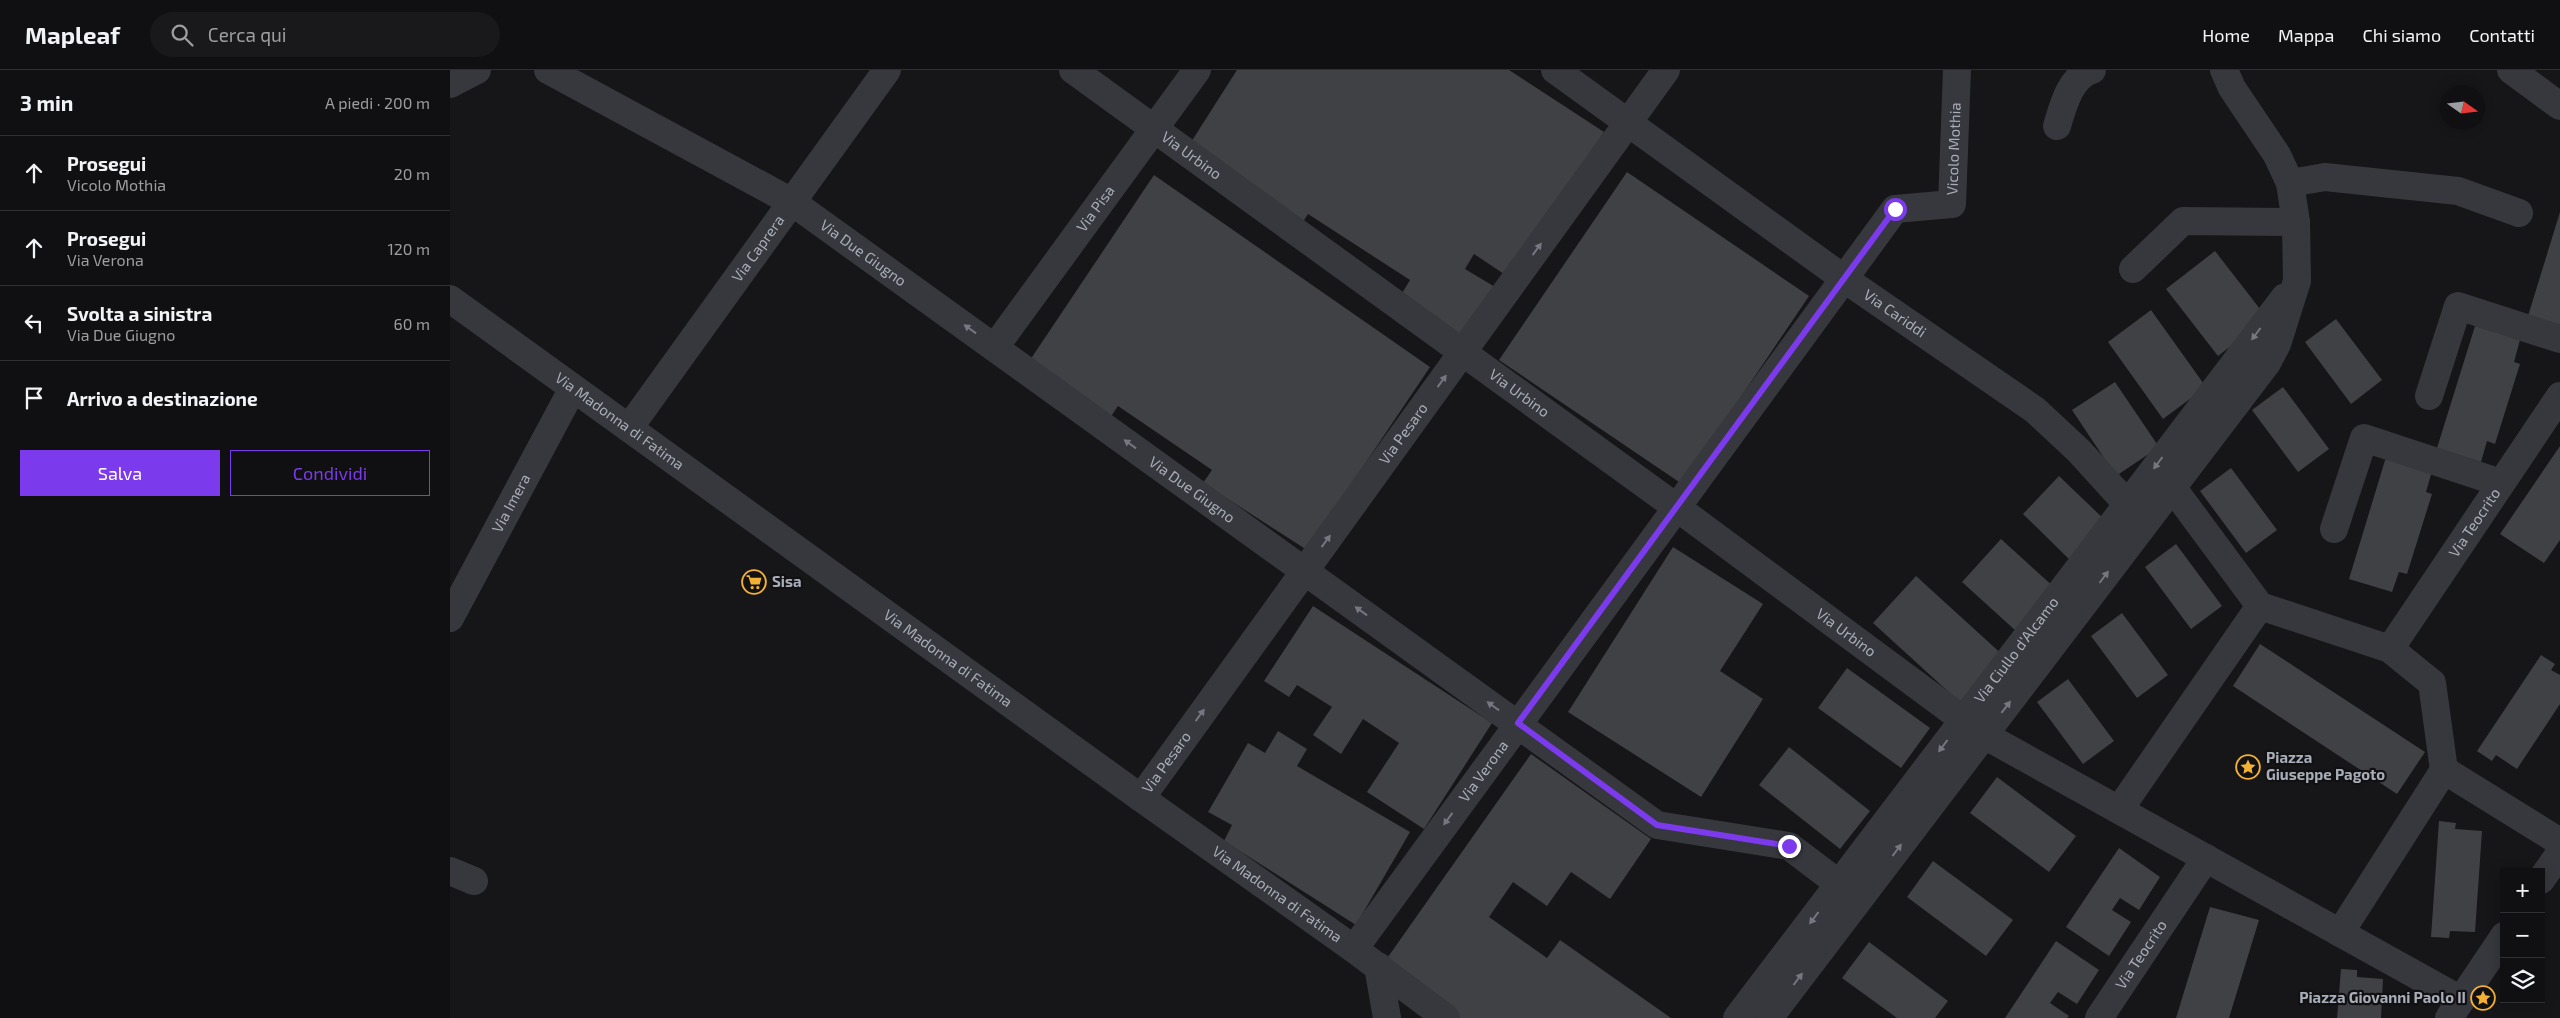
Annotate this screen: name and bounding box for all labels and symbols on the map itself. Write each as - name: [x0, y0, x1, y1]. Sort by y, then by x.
- north arrow: [2440, 85, 2485, 130]
- street label: Vicolo Mothia: [1942, 102, 1964, 196]
- street label: Via Urbino: [1158, 127, 1225, 183]
- street label: Via Pisa: [1072, 182, 1118, 235]
- route start: [1884, 198, 1907, 221]
- street label: Via Caprera: [727, 211, 788, 285]
- street label: Via Due Giugno: [817, 215, 910, 289]
- one-way arrow: [1531, 243, 1542, 256]
- street label: Via Cariddi: [1861, 285, 1930, 341]
- one-way arrow: [963, 324, 977, 334]
- one-way arrow: [2251, 327, 2262, 340]
- street label: Via Urbino: [1486, 365, 1553, 420]
- street label: Via Madonna di Fatima: [552, 368, 688, 473]
- one-way arrow: [1436, 375, 1447, 388]
- street label: Via Pesaro: [1375, 399, 1431, 468]
- one-way arrow: [1123, 439, 1137, 449]
- street label: Via Due Giugno: [1146, 452, 1239, 526]
- one-way arrow: [2153, 456, 2163, 470]
- street label: Via Imera: [487, 470, 533, 535]
- street label: Via Teocrito: [2444, 484, 2503, 560]
- one-way arrow: [1321, 534, 1331, 548]
- supermarket icon: Sisa: [741, 569, 767, 595]
- one-way arrow: [2099, 570, 2109, 584]
- place label: Sisa: [772, 572, 801, 590]
- street label: Via Ciullo d'Alcamo: [1970, 593, 2062, 706]
- street label: Via Urbino: [1813, 604, 1880, 660]
- street label: Via Madonna di Fatima: [880, 605, 1016, 710]
- one-way arrow: [1355, 606, 1368, 616]
- one-way arrow: [1486, 701, 1500, 711]
- one-way arrow: [2000, 701, 2011, 714]
- one-way arrow: [1195, 709, 1205, 722]
- street label: Via Pesaro: [1138, 727, 1194, 796]
- street label: Via Verona: [1454, 736, 1512, 805]
- one-way arrow: [1938, 739, 1949, 752]
- place label: Piazza Giuseppe Pagoto: [2266, 748, 2385, 783]
- place icon: Piazza Giuseppe Pagoto: [2235, 754, 2261, 780]
- one-way arrow: [1443, 812, 1453, 826]
- route end: [1778, 835, 1801, 858]
- street label: Via Madonna di Fatima: [1209, 842, 1346, 946]
- one-way arrow: [1891, 844, 1902, 857]
- one-way arrow: [1808, 911, 1819, 924]
- street label: Via Teocrito: [2111, 916, 2170, 992]
- one-way arrow: [1793, 972, 1803, 986]
- place icon: Piazza Giovanni Paolo II: [2470, 985, 2496, 1011]
- place label: Piazza Giovanni Paolo II: [2299, 988, 2466, 1006]

